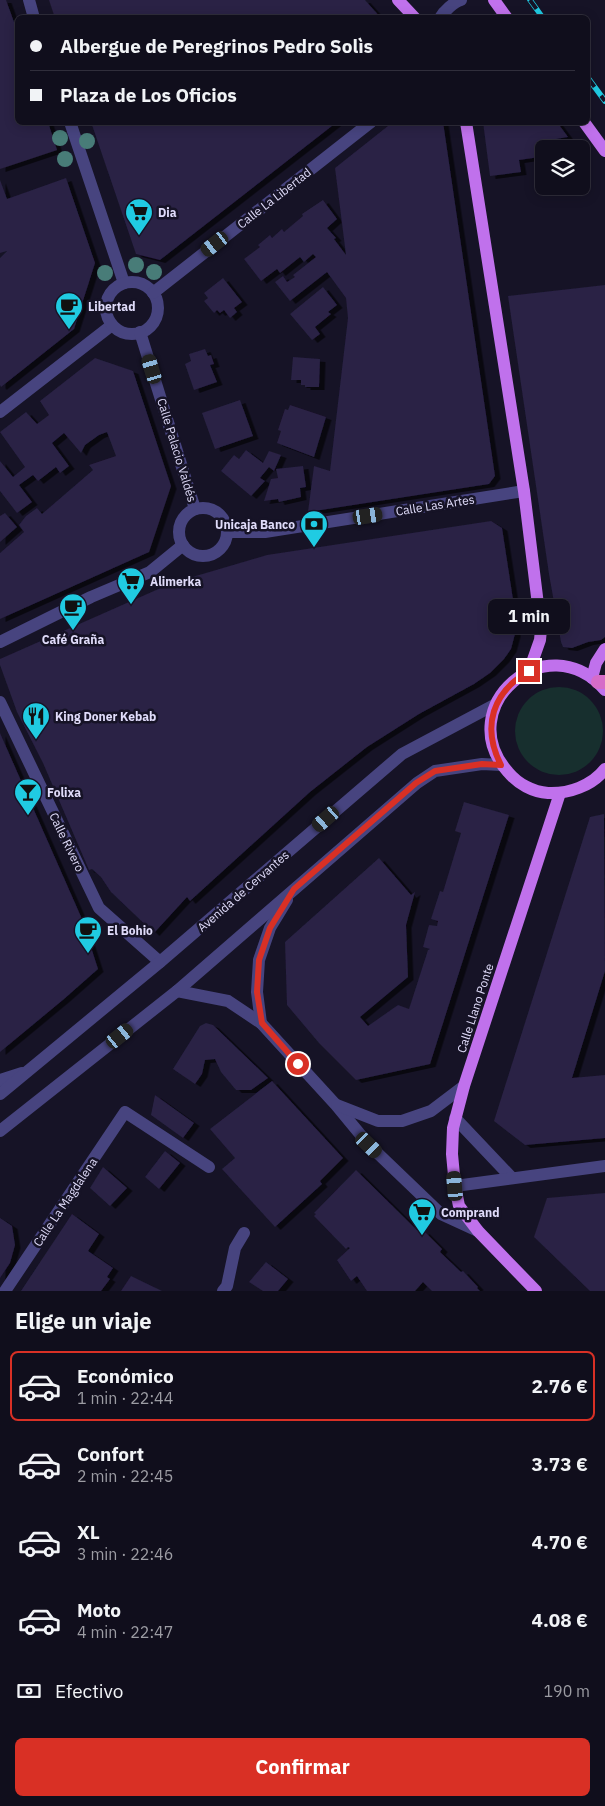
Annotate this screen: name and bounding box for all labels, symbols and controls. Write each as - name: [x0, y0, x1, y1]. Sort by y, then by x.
- text: Albergue de Peregrinos Pedro Solìs: [60, 34, 373, 58]
- text: Plaza de Los Oficios: [60, 83, 237, 107]
- map controls: [535, 140, 590, 195]
- button: layers: [535, 140, 590, 195]
- street label: Calle La Libertad: [234, 165, 314, 231]
- supermarket icon: Dia: [124, 197, 154, 236]
- place label: Dia: [158, 205, 177, 220]
- car: [198, 229, 231, 259]
- cafe icon: Libertad: [54, 291, 84, 330]
- place label: Libertad: [88, 299, 135, 314]
- car: [140, 352, 163, 386]
- street label: Calle Palacio Valdés: [154, 396, 200, 504]
- street label: Calle Las Artes: [395, 491, 476, 519]
- car: [352, 506, 383, 526]
- bank icon: Unicaja Banco: [299, 509, 329, 548]
- place label: Unicaja Banco: [215, 517, 295, 532]
- supermarket icon: Alimerka: [116, 566, 146, 605]
- place label: Alimerka: [150, 574, 202, 589]
- cafe icon: Café Graña: [58, 592, 88, 631]
- callout: 1 min: [488, 598, 570, 634]
- text: 1 min: [508, 606, 550, 626]
- place label: Café Graña: [42, 632, 104, 647]
- route end: [518, 660, 540, 682]
- restaurant icon: King Doner Kebab: [21, 701, 51, 740]
- place label: King Doner Kebab: [55, 709, 156, 724]
- bar icon: Folixa: [13, 777, 43, 816]
- place label: Folixa: [47, 785, 81, 800]
- car: [309, 803, 342, 835]
- street label: Calle Rivero: [46, 810, 88, 874]
- street label: Avenida de Cervantes: [194, 847, 292, 935]
- cafe icon: El Bohio: [73, 915, 103, 954]
- place label: El Bohio: [107, 923, 153, 938]
- street label: Calle Llano Ponte: [453, 961, 497, 1055]
- car: [103, 1021, 136, 1051]
- route start: [287, 1053, 309, 1075]
- car: [352, 1129, 385, 1161]
- street label: Calle La Magdalena: [30, 1154, 101, 1249]
- car: [446, 1170, 463, 1202]
- supermarket icon: Comprand: [407, 1197, 437, 1236]
- place label: Comprand: [441, 1205, 500, 1220]
- text: Elige un viaje: [15, 1306, 152, 1335]
- icon: car: [17, 1364, 62, 1409]
- text: Económico: [77, 1364, 174, 1388]
- text: 2.76 €: [532, 1374, 588, 1398]
- text: 1 min · 22:44: [77, 1388, 173, 1408]
- icon: car: [17, 1442, 62, 1487]
- text: Confort: [77, 1442, 144, 1466]
- text: 3.73 €: [532, 1452, 588, 1476]
- text: 2 min · 22:45: [77, 1466, 173, 1486]
- icon: car: [17, 1520, 62, 1565]
- text: XL: [77, 1520, 100, 1544]
- text: 4.70 €: [532, 1530, 588, 1554]
- text: 3 min · 22:46: [77, 1544, 173, 1564]
- icon: car: [17, 1598, 62, 1643]
- text: Moto: [77, 1598, 121, 1622]
- text: 4.08 €: [532, 1608, 588, 1632]
- text: 4 min · 22:47: [77, 1622, 173, 1642]
- icon: cash: [15, 1677, 43, 1705]
- text: Efectivo: [55, 1679, 123, 1703]
- text: 190 m: [543, 1681, 590, 1701]
- button: Confirmar: [15, 1738, 590, 1796]

